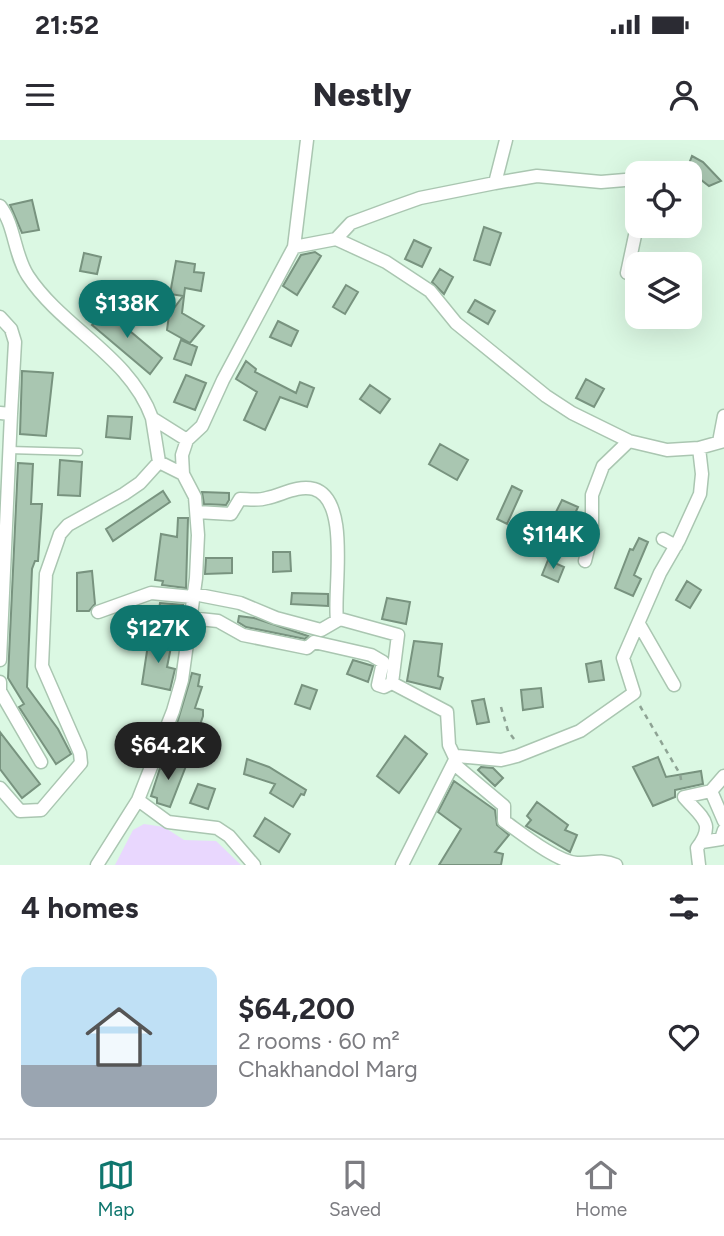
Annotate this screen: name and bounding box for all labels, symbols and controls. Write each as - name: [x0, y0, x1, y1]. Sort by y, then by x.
- text: 21:52: [35, 9, 99, 41]
- icon: menu: [21, 76, 59, 114]
- text: Nestly: [313, 76, 411, 114]
- icon: person: [665, 76, 703, 114]
- map controls: [625, 161, 702, 329]
- button: locate: [625, 161, 702, 238]
- button: layers: [625, 252, 702, 329]
- pin: $138K: [78, 280, 176, 340]
- text: $138K: [95, 289, 159, 317]
- pin: $114K: [504, 512, 602, 571]
- text: $114K: [522, 520, 584, 548]
- pin: $127K: [109, 606, 207, 665]
- text: $127K: [126, 614, 190, 642]
- pin: $64.2K: [111, 722, 225, 782]
- text: $64.2K: [131, 731, 205, 759]
- icon: filters: [665, 888, 703, 926]
- text: 4 homes: [21, 889, 138, 926]
- text: $64,200: [238, 990, 355, 1027]
- icon: home: [77, 995, 161, 1079]
- icon: heart: [665, 1018, 703, 1056]
- text: 2 rooms · 60 m²: [238, 1027, 400, 1055]
- text: Chakhandol Marg: [238, 1055, 418, 1083]
- tab: Map: [97, 1156, 135, 1221]
- tab: Saved: [329, 1156, 381, 1221]
- tab: Home: [575, 1156, 627, 1221]

